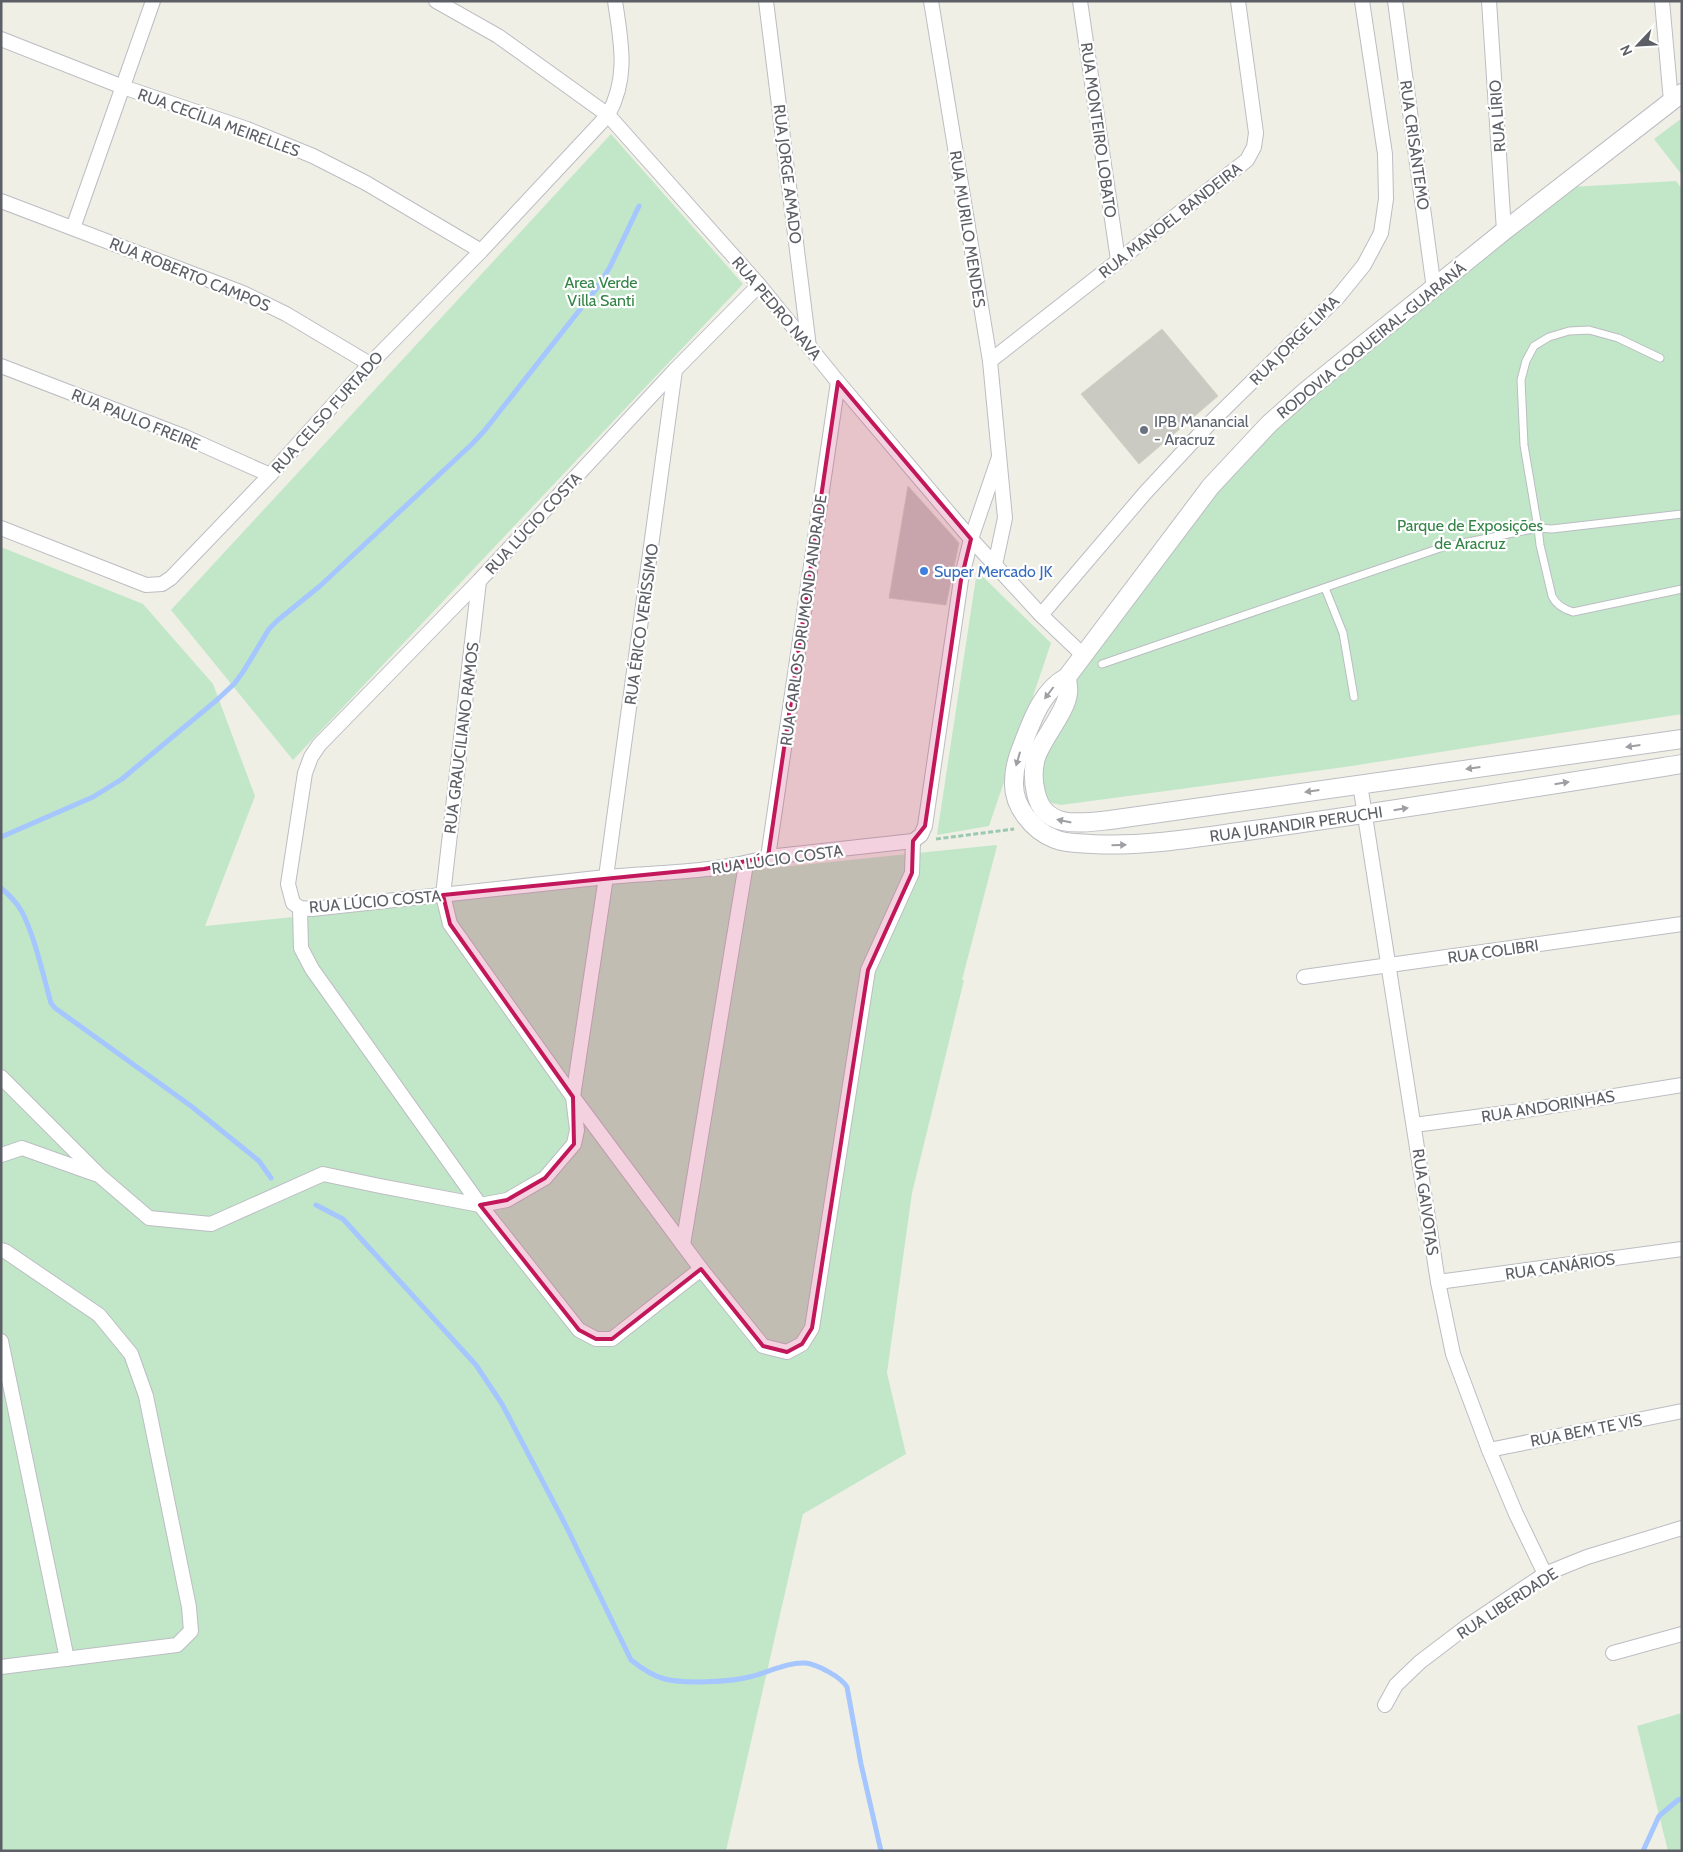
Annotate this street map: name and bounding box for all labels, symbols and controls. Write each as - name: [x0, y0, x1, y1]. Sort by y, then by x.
- north arrow: [1613, 20, 1663, 70]
- street label: RUA MONTEIRO LOBATO: [1077, 41, 1120, 219]
- text: N: [1616, 42, 1636, 59]
- street label: RUA CRISÂNTEMO: [1396, 79, 1433, 211]
- street label: RUA LÍRIO: [1485, 79, 1510, 153]
- street label: RUA CECÍLIA MEIRELLES: [135, 84, 302, 161]
- street label: RUA JORGE AMADO: [770, 103, 805, 245]
- street label: RUA MURILO MENDES: [946, 149, 989, 309]
- street label: RUA MANOEL BANDEIRA: [1095, 159, 1246, 282]
- street label: RUA ROBERTO CAMPOS: [107, 233, 273, 315]
- street label: RUA PEDRO NAVA: [728, 253, 825, 364]
- street label: RODOVIA COQUEIRAL-GUARANÁ: [1273, 258, 1470, 423]
- park label: Area Verde Villa Santi: [564, 273, 638, 310]
- street label: RUA JORGE LIMA: [1246, 292, 1343, 389]
- street label: RUA CELSO FURTADO: [268, 348, 387, 477]
- street label: RUA PAULO FREIRE: [69, 385, 203, 454]
- place label: IPB Manancial - Aracruz: [1154, 412, 1249, 449]
- marker: IPB Manancial - Aracruz: [1138, 424, 1150, 436]
- street label: RUA LÚCIO COSTA: [481, 468, 586, 578]
- street label: RUA CARLOS DRUMOND ANDRADE: [776, 493, 831, 747]
- park label: Parque de Exposições de Aracruz: [1397, 516, 1543, 553]
- street label: RUA ÉRICO VERÍSSIMO: [621, 542, 662, 706]
- place label: Super Mercado JK: [934, 562, 1053, 581]
- marker: Super Mercado JK: [918, 565, 930, 577]
- street label: RUA GRAUCILIANO RAMOS: [440, 641, 483, 835]
- one-way arrow: [1043, 686, 1054, 699]
- one-way arrow: [1625, 742, 1641, 750]
- one-way arrow: [1014, 751, 1022, 766]
- one-way arrow: [1464, 765, 1480, 773]
- one-way arrow: [1554, 779, 1570, 787]
- one-way arrow: [1303, 788, 1319, 796]
- street label: RUA JURANDIR PERUCHI: [1208, 802, 1384, 846]
- one-way arrow: [1394, 804, 1410, 812]
- one-way arrow: [1057, 817, 1072, 825]
- one-way arrow: [1111, 840, 1127, 848]
- street label: RUA LÚCIO COSTA: [710, 841, 844, 878]
- street label: RUA LÚCIO COSTA: [308, 886, 442, 917]
- street label: RUA COLIBRI: [1446, 936, 1540, 967]
- street label: RUA ANDORINHAS: [1480, 1087, 1616, 1126]
- street label: RUA GAIVOTAS: [1409, 1148, 1442, 1257]
- street label: RUA CANÁRIOS: [1504, 1249, 1616, 1284]
- street label: RUA BEM TE VIS: [1529, 1410, 1644, 1451]
- street label: RUA LIBERDADE: [1453, 1564, 1561, 1643]

